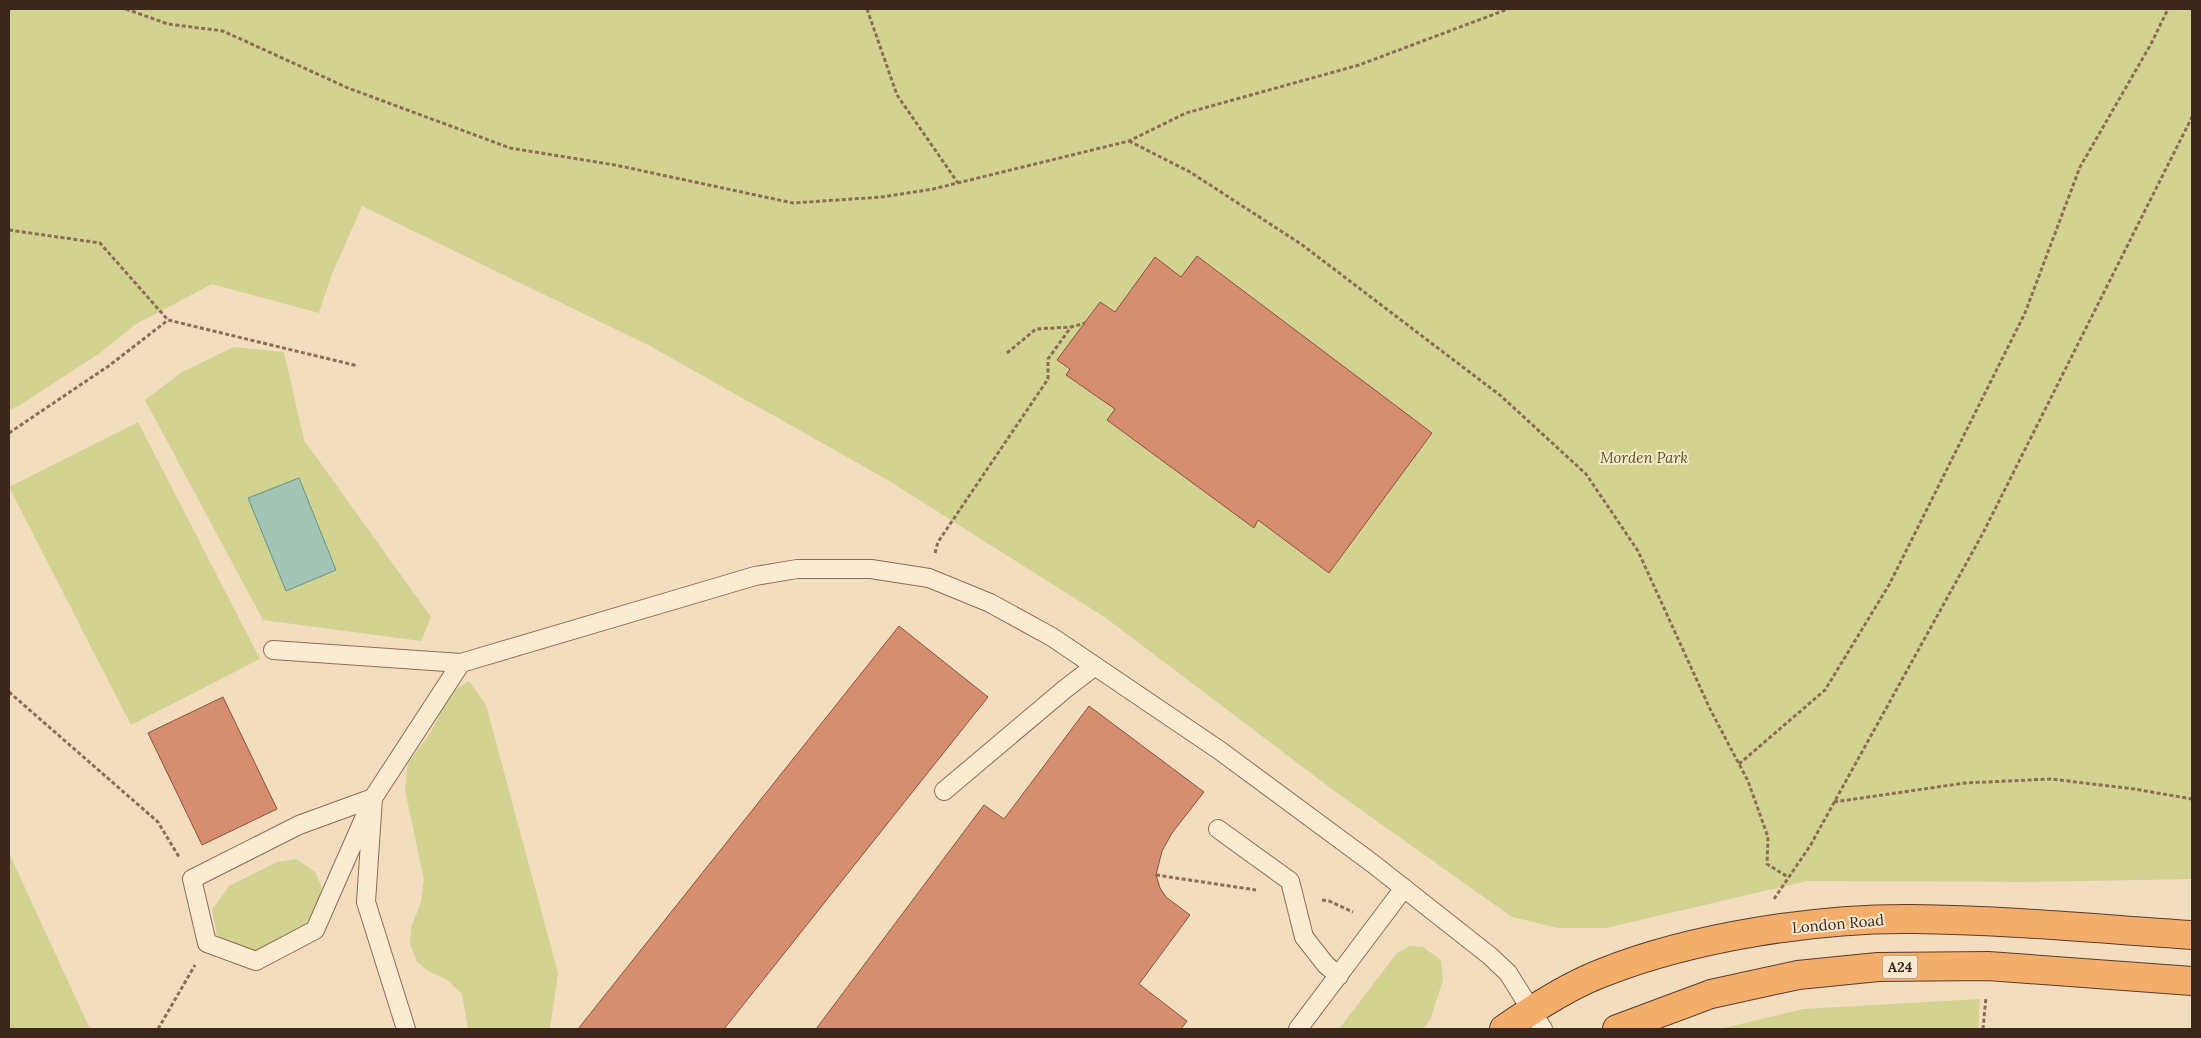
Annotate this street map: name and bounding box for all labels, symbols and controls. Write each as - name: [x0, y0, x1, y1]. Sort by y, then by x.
- park label: Morden Park: [1600, 448, 1688, 467]
- street label: London Road: [1791, 910, 1885, 937]
- road number: A24: [1882, 956, 1918, 979]

